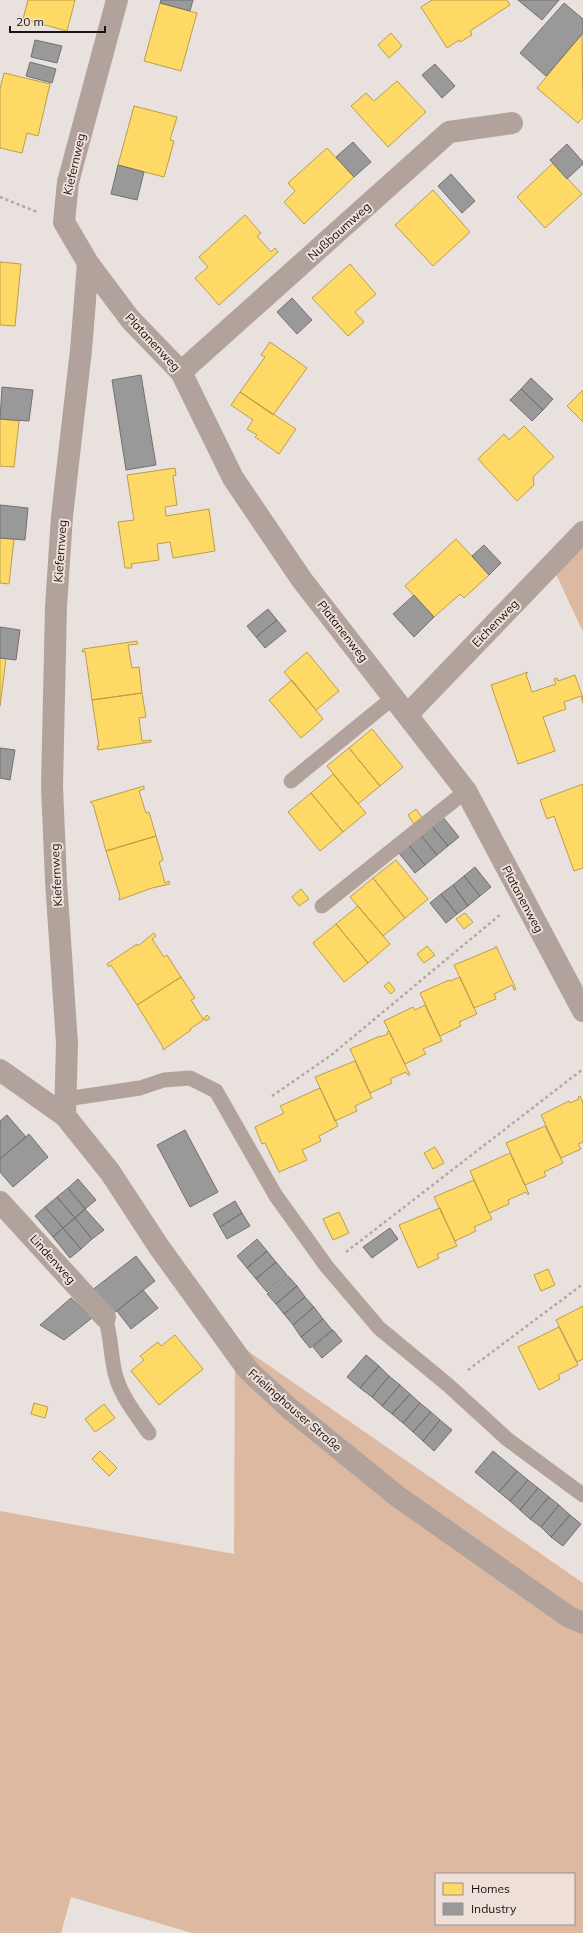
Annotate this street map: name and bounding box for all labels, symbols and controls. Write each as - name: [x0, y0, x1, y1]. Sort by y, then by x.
- scale bar: [10, 8, 105, 34]
- text: 20 m: [16, 14, 44, 29]
- street label: Kiefernweg: [60, 132, 88, 196]
- street label: Nußbaumweg: [304, 199, 374, 263]
- street label: Platanenweg: [122, 310, 184, 374]
- street label: Kiefernweg: [50, 519, 70, 583]
- street label: Eichenweg: [469, 596, 521, 650]
- street label: Platanenweg: [314, 597, 372, 665]
- street label: Kiefernweg: [47, 843, 65, 907]
- street label: Platanenweg: [499, 863, 547, 935]
- street label: Lindenweg: [27, 1231, 79, 1287]
- street label: Frielinghauser Straße: [245, 1365, 345, 1455]
- legend: [435, 1873, 575, 1925]
- text: Homes: [471, 1881, 510, 1896]
- text: Industry: [471, 1901, 517, 1916]

